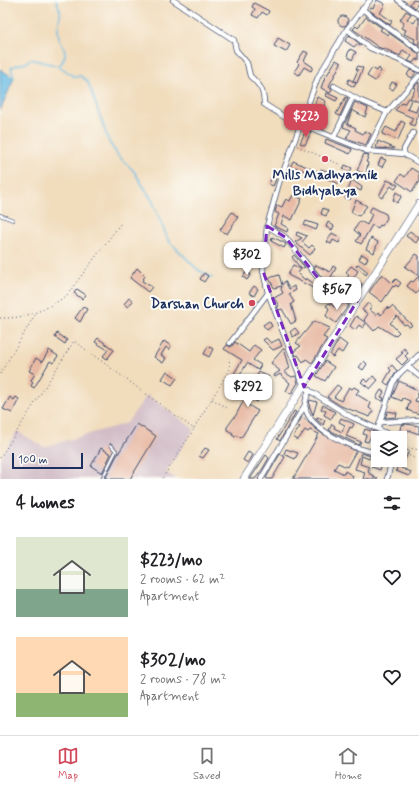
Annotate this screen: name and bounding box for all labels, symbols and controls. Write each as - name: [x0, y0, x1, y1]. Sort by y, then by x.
- pin: $223: [282, 104, 330, 138]
- text: $223: [293, 108, 319, 125]
- marker: Mills Madhyamik Bidhyalaya: [320, 154, 330, 164]
- place label: Mills Madhyamik Bidhyalaya: [273, 166, 378, 200]
- pin: $302: [223, 242, 271, 276]
- text: $302: [233, 246, 261, 263]
- pin: $567: [313, 277, 361, 311]
- text: $567: [322, 281, 352, 298]
- place label: Darshan Church: [151, 295, 244, 313]
- marker: Darshan Church: [247, 298, 257, 308]
- pin: $292: [224, 374, 272, 408]
- text: $292: [233, 378, 263, 395]
- map controls: [371, 431, 407, 467]
- button: layers: [371, 431, 407, 467]
- scale bar: [12, 451, 83, 470]
- text: 100 m: [18, 453, 48, 467]
- text: 4 homes: [16, 492, 75, 514]
- icon: filters: [381, 492, 403, 514]
- text: $223/mo: [140, 549, 202, 571]
- icon: home: [48, 553, 96, 601]
- icon: heart: [381, 566, 403, 588]
- text: 2 rooms · 62 m²: [140, 571, 225, 588]
- text: Apartment: [140, 588, 199, 605]
- text: $302/mo: [140, 649, 206, 671]
- icon: home: [48, 653, 96, 701]
- icon: heart: [381, 666, 403, 688]
- text: 2 rooms · 78 m²: [140, 671, 227, 688]
- text: Apartment: [140, 688, 199, 705]
- tab: Map: [57, 745, 79, 783]
- tab: Saved: [193, 745, 221, 783]
- tab: Home: [335, 745, 362, 783]

